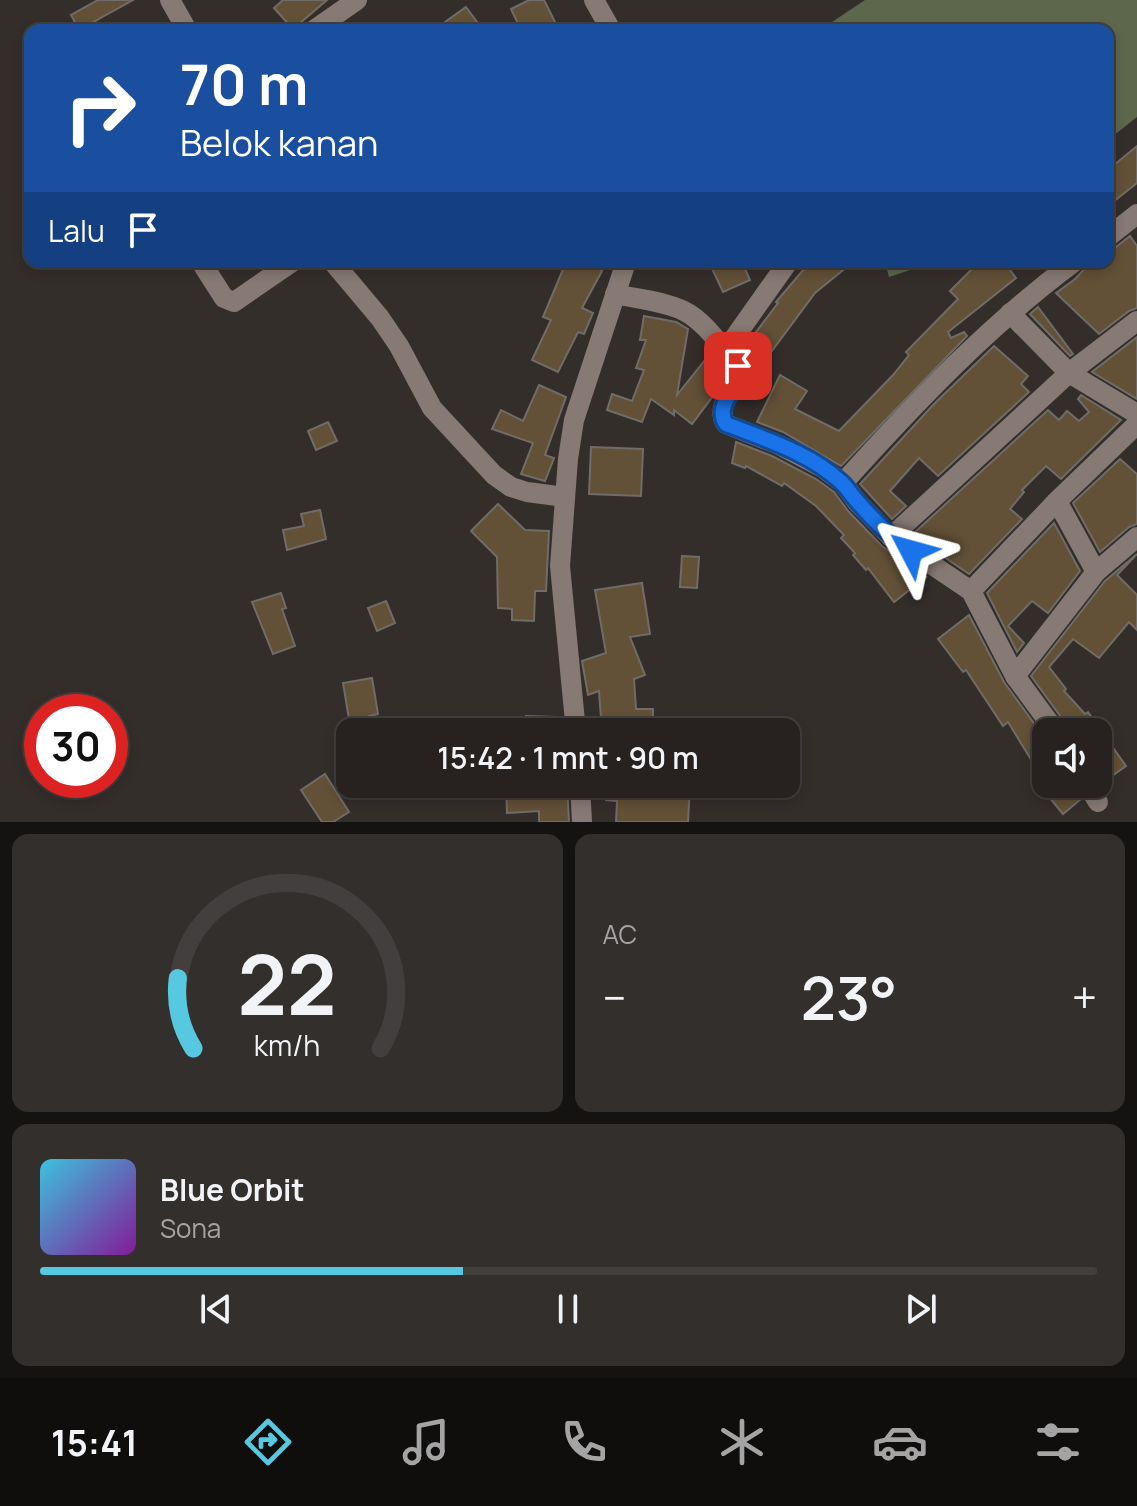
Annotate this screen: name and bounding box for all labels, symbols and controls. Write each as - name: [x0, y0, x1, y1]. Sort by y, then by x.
- text: 70 m: [180, 45, 308, 122]
- icon: right: [48, 56, 152, 160]
- text: Belok kanan: [180, 118, 379, 167]
- icon: arrive: [121, 208, 165, 252]
- text: Lalu: [48, 210, 105, 251]
- pin: [704, 332, 772, 400]
- icon: arrive: [716, 344, 760, 388]
- position arrow: [869, 509, 953, 593]
- speed limit sign: 30: [24, 694, 128, 798]
- map controls: [1032, 718, 1112, 798]
- button: sound: [1032, 718, 1112, 798]
- text: 15:42 · 1 mnt · 90 m: [437, 737, 699, 778]
- text: AC: [603, 916, 637, 952]
- text: 22: [238, 926, 337, 1040]
- text: 23°: [801, 956, 897, 1038]
- text: −: [603, 967, 626, 1027]
- text: +: [1072, 967, 1097, 1027]
- text: km/h: [254, 1026, 320, 1065]
- text: Blue Orbit: [160, 1169, 305, 1210]
- text: Sona: [160, 1210, 221, 1246]
- icon: previous: [194, 1287, 238, 1331]
- icon: pause: [546, 1287, 590, 1331]
- icon: next: [899, 1287, 943, 1331]
- icon: directions: [240, 1414, 296, 1470]
- icon: music: [398, 1414, 454, 1470]
- icon: phone: [556, 1414, 612, 1470]
- icon: climate: [714, 1414, 770, 1470]
- icon: car: [872, 1414, 928, 1470]
- icon: filters: [1030, 1414, 1086, 1470]
- text: 15:41: [51, 1418, 138, 1467]

